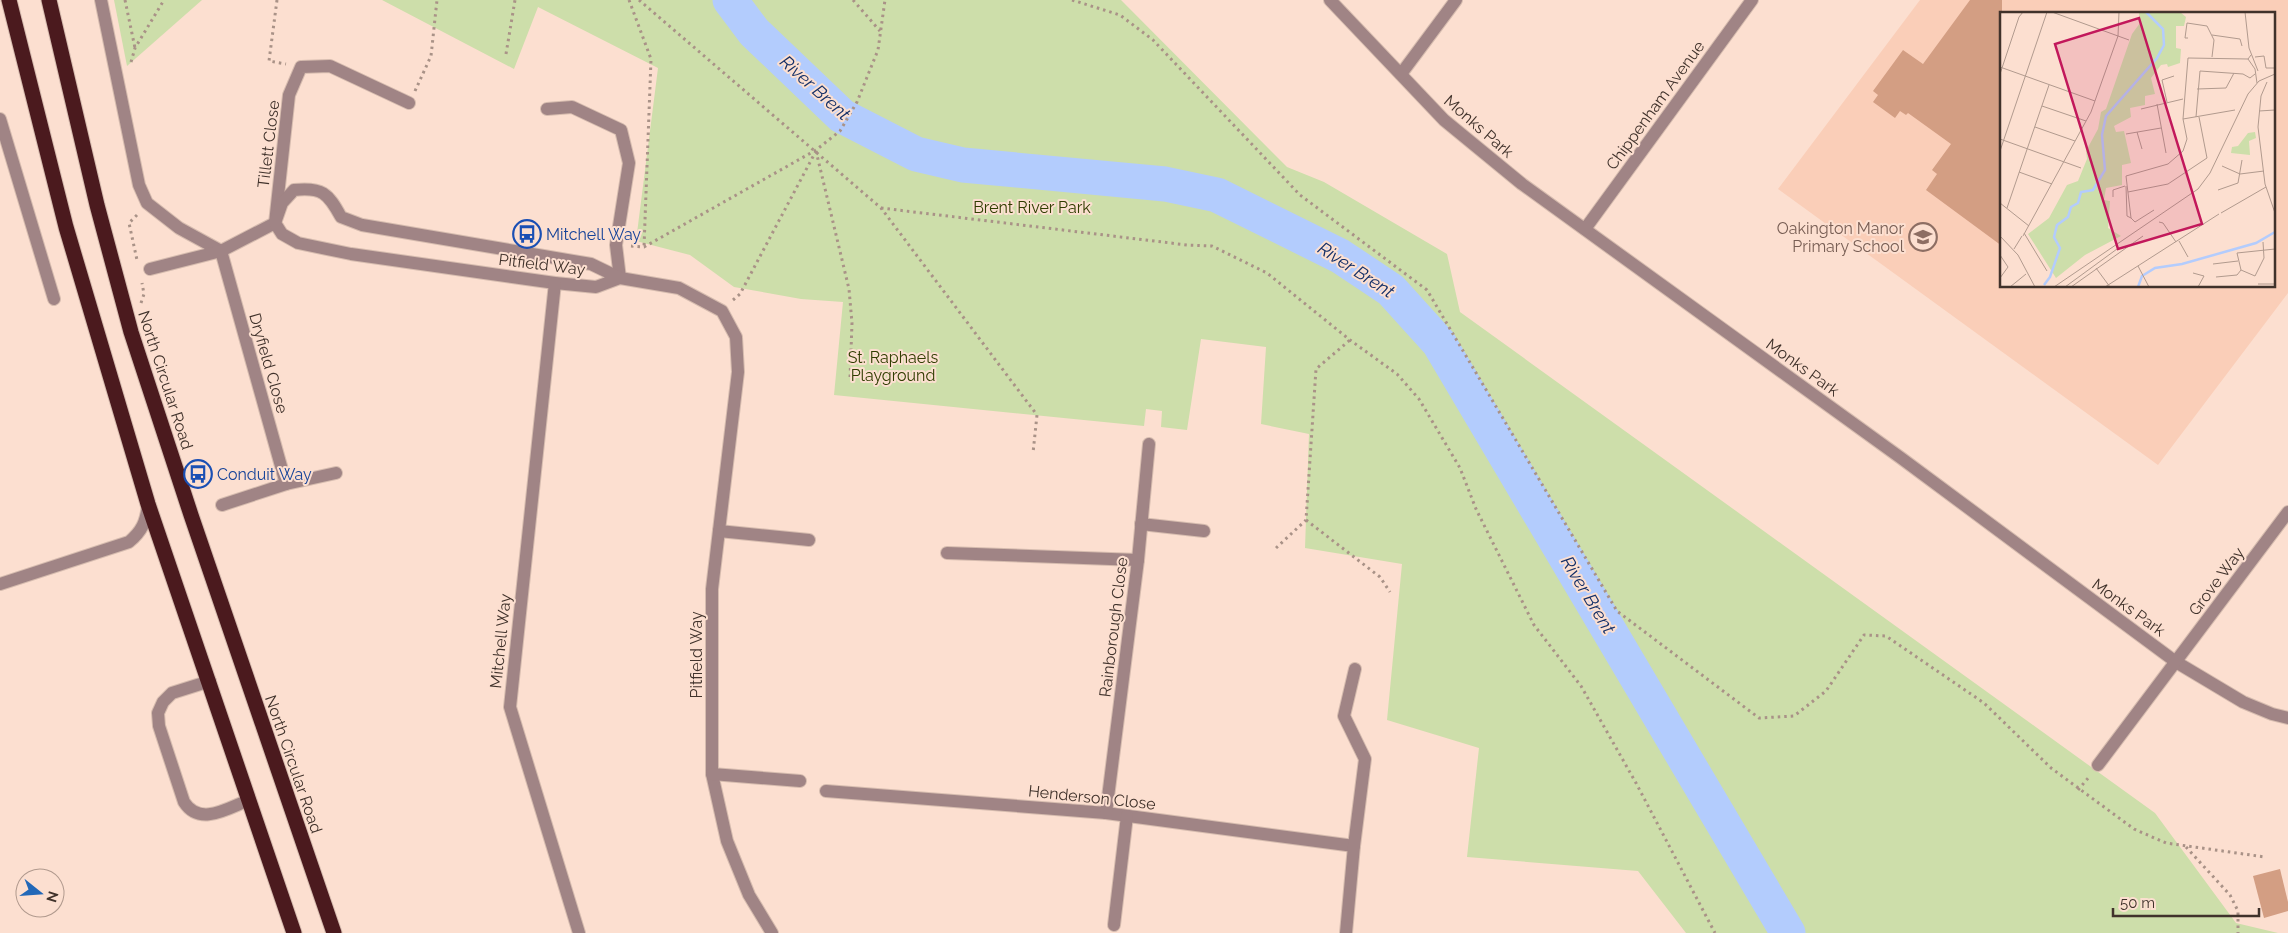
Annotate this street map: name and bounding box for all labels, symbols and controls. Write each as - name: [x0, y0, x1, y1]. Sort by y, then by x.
- inset map: [2000, 12, 2276, 288]
- street label: Chippenham Avenue: [1602, 37, 1709, 173]
- water label: River Brent: [776, 51, 855, 125]
- street label: Monks Park: [1440, 91, 1518, 162]
- street label: Tillett Close: [254, 99, 283, 189]
- park label: Brent River Park: [973, 198, 1091, 217]
- bus stop icon: Mitchell Way: [512, 219, 542, 249]
- place label: Oakington Manor Primary School: [1777, 219, 1905, 256]
- school or university icon: Oakington Manor Primary School: [1908, 222, 1938, 252]
- place label: Mitchell Way: [546, 225, 641, 244]
- water label: River Brent: [1314, 237, 1398, 302]
- street label: Pitfield Way: [498, 250, 587, 279]
- street label: North Circular Road: [134, 308, 197, 452]
- street label: Dryfield Close: [245, 311, 292, 416]
- street label: Monks Park: [1762, 335, 1843, 401]
- park label: St. Raphaels Playground: [848, 348, 939, 385]
- bus stop icon: Conduit Way: [183, 459, 213, 489]
- place label: Conduit Way: [217, 465, 312, 484]
- street label: Grove Way: [2185, 543, 2248, 619]
- water label: River Brent: [1557, 552, 1620, 637]
- street label: Rainborough Close: [1095, 556, 1132, 698]
- street label: Monks Park: [2088, 575, 2169, 641]
- street label: Mitchell Way: [486, 592, 515, 689]
- street label: Pitfield Way: [687, 611, 706, 699]
- street label: North Circular Road: [261, 693, 326, 836]
- street label: Henderson Close: [1027, 781, 1157, 814]
- north arrow: [15, 868, 65, 918]
- scale bar: [2113, 886, 2259, 918]
- text: N: [43, 889, 62, 904]
- text: 50 m: [2120, 894, 2155, 912]

